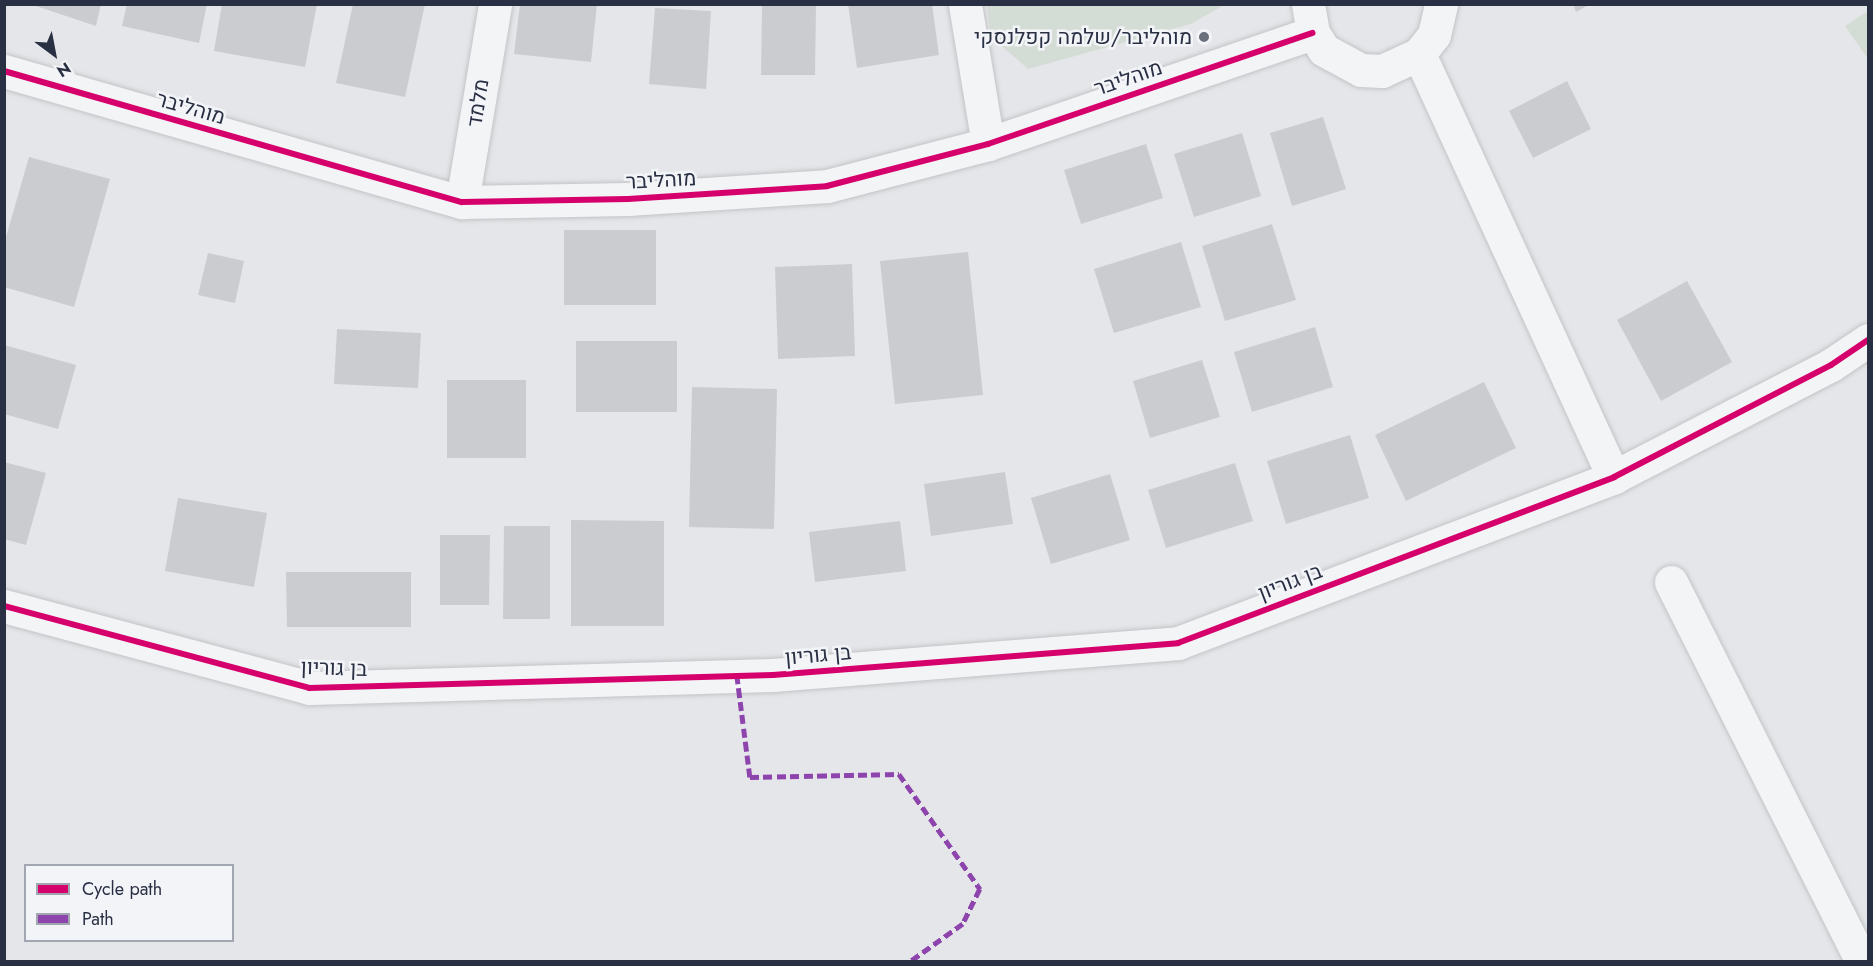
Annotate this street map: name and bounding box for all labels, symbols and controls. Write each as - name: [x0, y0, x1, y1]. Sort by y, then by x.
- north arrow: [24, 24, 84, 84]
- place label: מוהליבר/שלמה קפלנסקי: [974, 24, 1192, 50]
- marker: מוהליבר/שלמה קפלנסקי: [1197, 30, 1211, 44]
- street label: מוהליבר: [1091, 55, 1165, 101]
- text: N: [52, 57, 75, 83]
- street label: מלמד: [462, 77, 494, 129]
- street label: מוהליבר: [154, 86, 228, 130]
- street label: מוהליבר: [625, 166, 697, 194]
- street label: בן גוריון: [1254, 558, 1326, 606]
- street label: בן גוריון: [784, 640, 852, 670]
- street label: בן גוריון: [300, 654, 368, 682]
- legend: [24, 864, 234, 942]
- text: Cycle path: [82, 876, 162, 902]
- text: Path: [82, 906, 114, 932]

